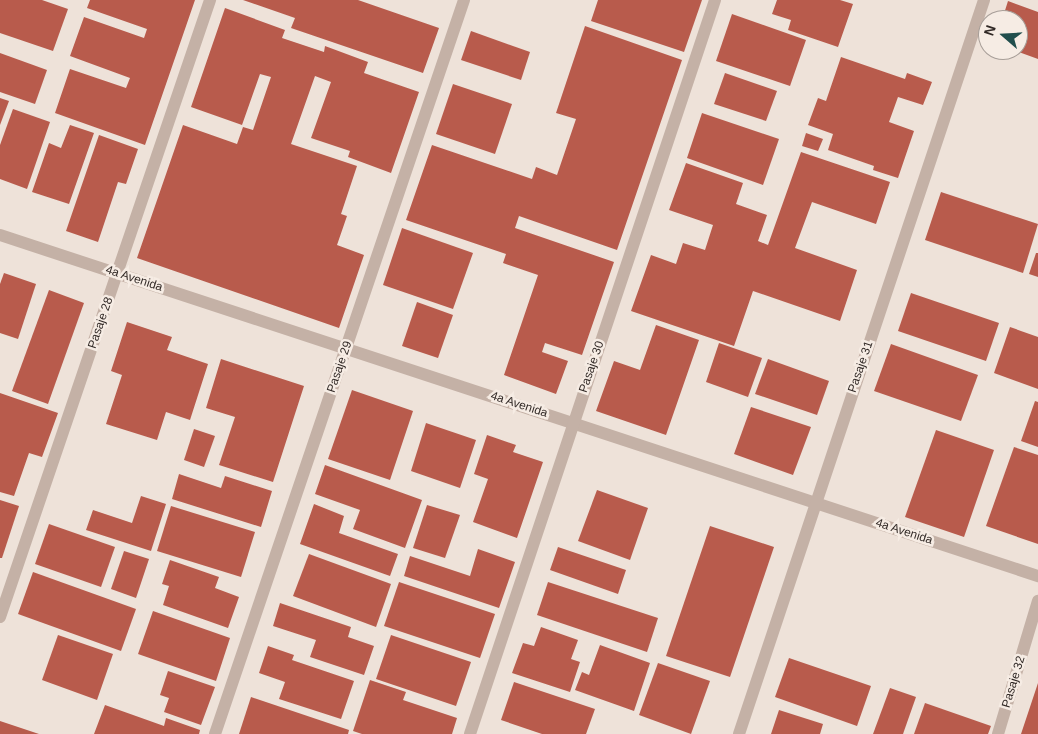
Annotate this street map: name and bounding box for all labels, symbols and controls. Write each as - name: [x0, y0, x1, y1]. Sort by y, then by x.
- north arrow: [978, 10, 1028, 60]
- text: N: [981, 23, 999, 38]
- street label: 4a Avenida: [103, 263, 165, 295]
- street label: Pasaje 28: [86, 295, 116, 351]
- street label: Pasaje 29: [325, 339, 355, 395]
- street label: Pasaje 30: [577, 339, 607, 395]
- street label: Pasaje 31: [846, 339, 876, 395]
- street label: 4a Avenida: [488, 389, 550, 421]
- street label: 4a Avenida: [873, 516, 935, 548]
- street label: Pasaje 32: [999, 654, 1029, 710]

